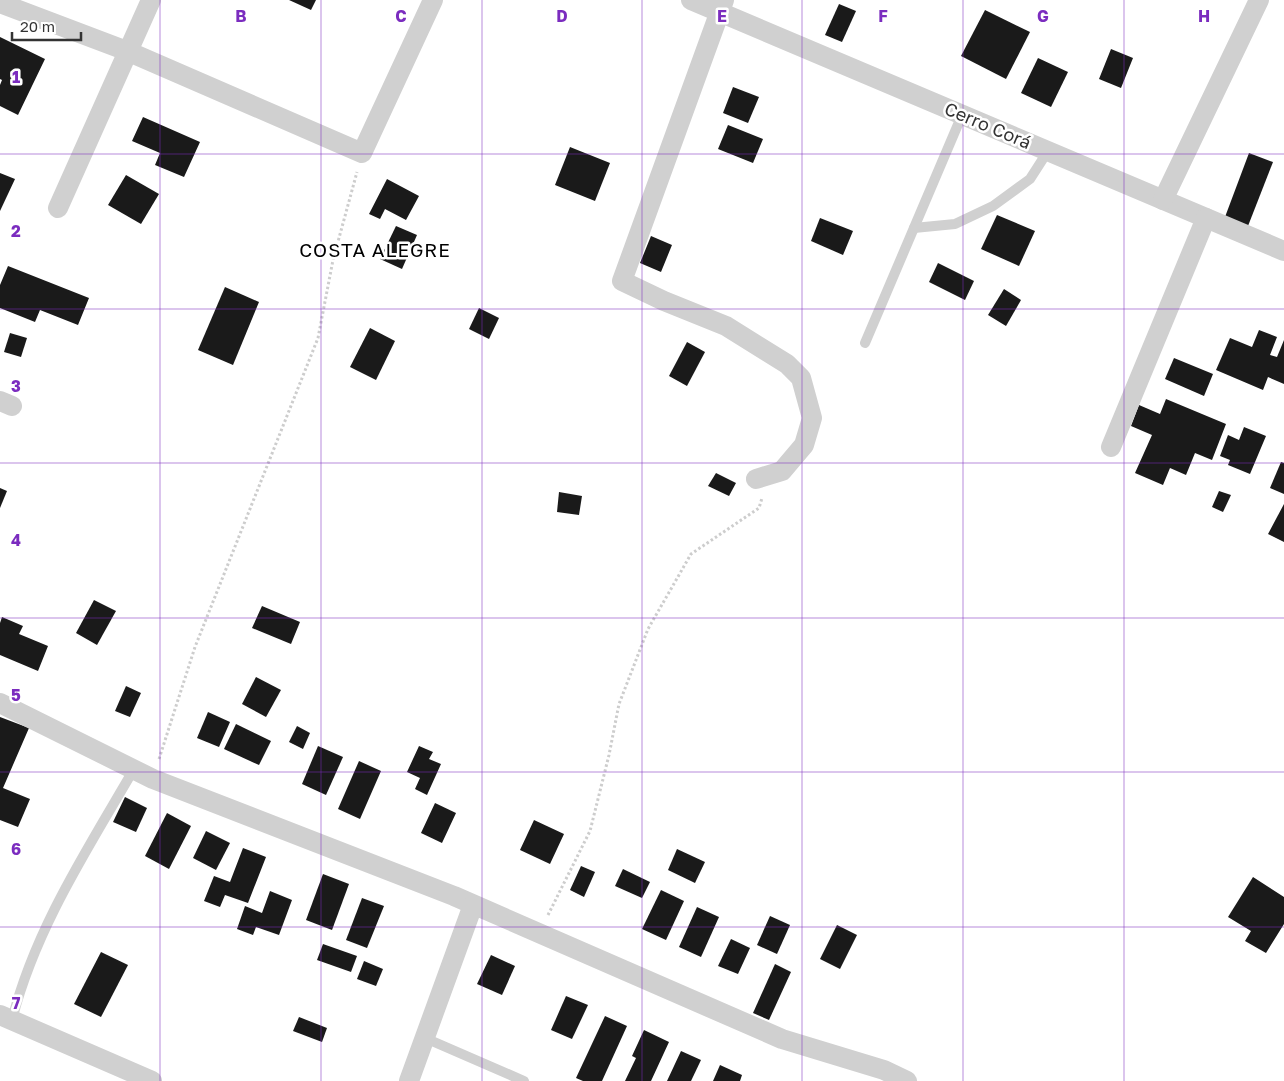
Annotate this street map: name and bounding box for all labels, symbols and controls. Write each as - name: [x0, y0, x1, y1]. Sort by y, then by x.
- text: B: [235, 6, 247, 26]
- text: C: [395, 6, 407, 26]
- text: D: [556, 6, 568, 26]
- text: E: [717, 6, 727, 26]
- text: F: [878, 6, 888, 26]
- text: G: [1037, 6, 1049, 26]
- text: H: [1198, 6, 1210, 26]
- scale bar: [12, 10, 81, 42]
- text: 20 m: [20, 17, 55, 35]
- text: 1: [12, 67, 20, 87]
- street label: Cerro Corá: [941, 97, 1035, 153]
- text: 2: [11, 221, 21, 241]
- district label: COSTA ALEGRE: [299, 238, 451, 261]
- text: 3: [11, 376, 21, 396]
- text: 4: [11, 530, 21, 550]
- text: 5: [11, 685, 21, 705]
- text: 6: [11, 839, 21, 859]
- text: 7: [12, 993, 21, 1013]

